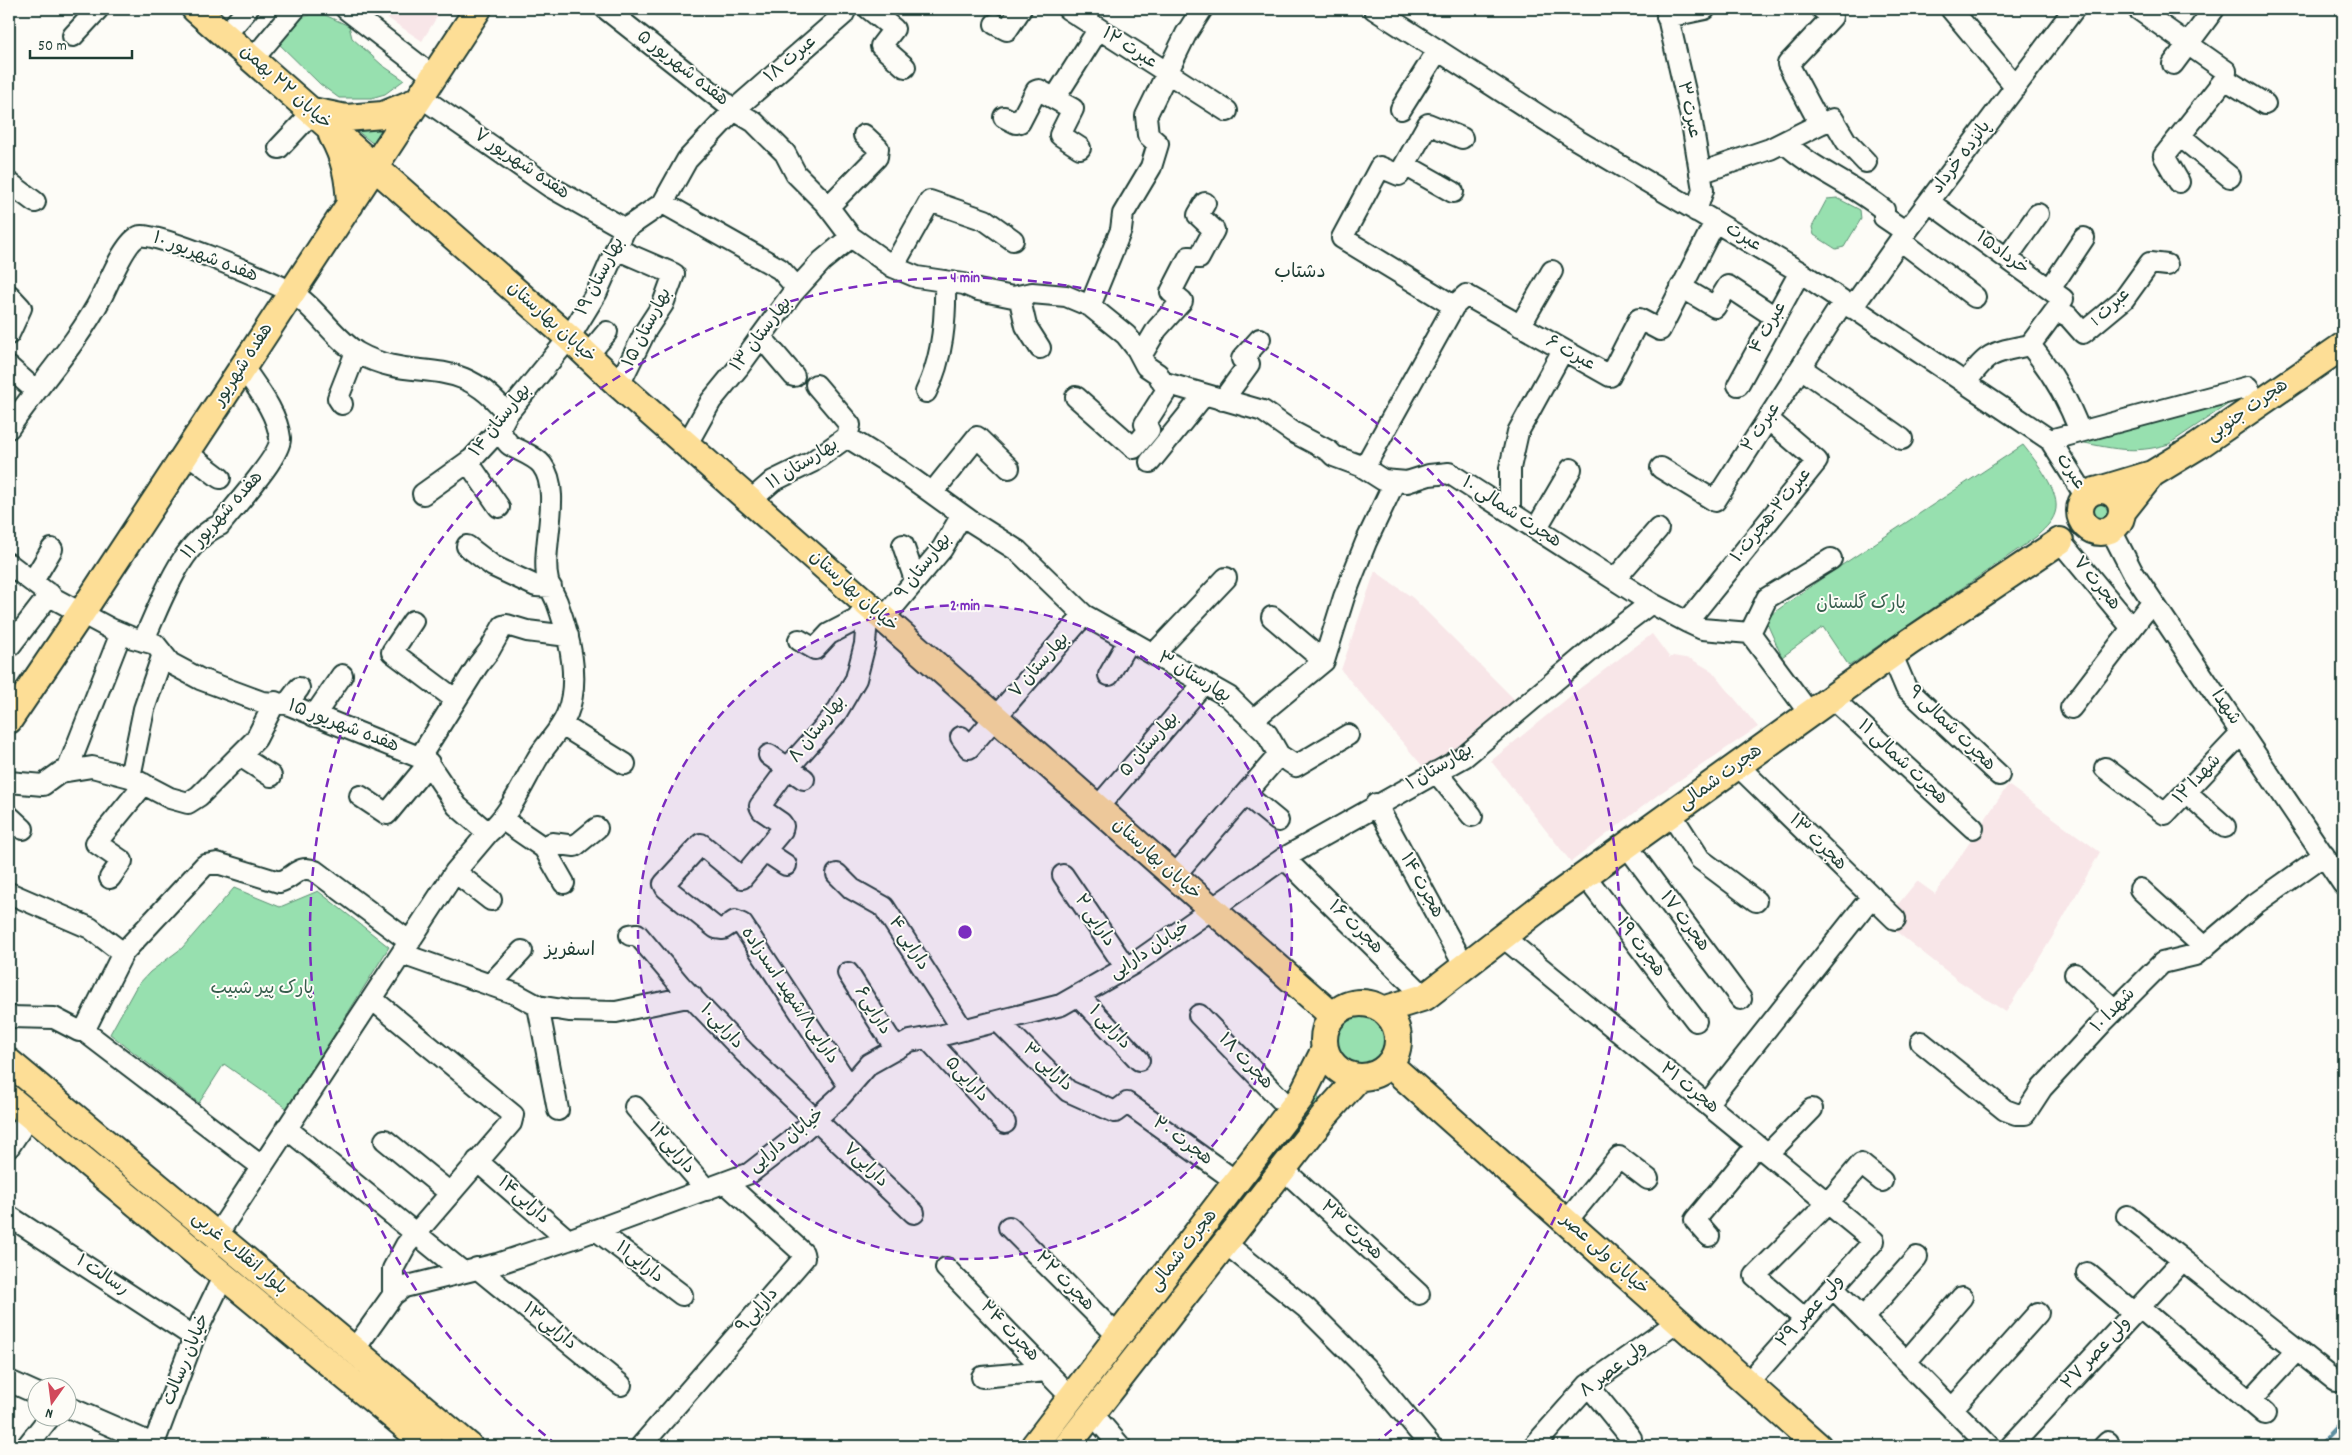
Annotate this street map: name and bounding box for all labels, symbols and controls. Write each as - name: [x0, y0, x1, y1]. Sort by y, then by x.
- street label: عبرت ۱۲: [1096, 22, 1162, 76]
- street label: هفده شهریور ۵: [631, 25, 733, 113]
- scale bar: [30, 28, 132, 60]
- street label: عبرت ۱۸: [760, 30, 822, 90]
- text: 50 m: [38, 36, 67, 58]
- street label: خیابان ۲۲ بهمن: [234, 40, 336, 136]
- street label: عبرت ۳: [1670, 79, 1706, 141]
- street label: پانزده خرداد: [1926, 116, 1998, 200]
- street label: هفده شهریور ۷: [468, 124, 574, 206]
- street label: عبرت: [1720, 217, 1766, 259]
- street label: هفده شهریور ۱۰: [149, 226, 261, 290]
- street label: ۱۵خرداد: [1970, 226, 2034, 282]
- street label: بهارستان ۱۹: [571, 233, 631, 321]
- district label: دشتاب: [1274, 260, 1326, 287]
- text: 4 min: [950, 268, 980, 290]
- street label: خیابان بهارستان: [501, 276, 601, 370]
- street label: عبرت 1: [2085, 283, 2137, 333]
- street label: بهارستان ۱۵: [617, 284, 679, 372]
- street label: بهارستان ۱۳: [725, 292, 799, 378]
- street label: عبرت ۴: [1744, 297, 1794, 359]
- street label: هفده شهریور: [207, 319, 280, 413]
- street label: عبرت ۶: [1541, 330, 1599, 378]
- street label: هجرت جنوبی: [2202, 374, 2294, 448]
- street label: بهارستان ۱۴: [464, 379, 538, 463]
- street label: عبرت ۲: [1737, 398, 1787, 458]
- street label: بهارستان ۱۱: [762, 433, 844, 497]
- street label: عبرت: [2049, 449, 2091, 495]
- street label: عبرت۲-هجرت۱۰: [1726, 463, 1818, 569]
- street label: هفده شهریور ۱۱: [176, 466, 270, 566]
- street label: هجرت شمالی ۱۰: [1456, 471, 1566, 555]
- street label: بهارستان ۹: [890, 528, 958, 606]
- street label: خیابان بهارستان: [803, 545, 903, 639]
- street label: هجرت ۷: [2066, 552, 2126, 616]
- park label: پارک گلستان: [1816, 592, 1906, 617]
- text: 2 min: [950, 596, 980, 618]
- street label: بهارستان ۷: [1004, 628, 1076, 704]
- street label: بهارستان ۳: [1152, 646, 1236, 710]
- street label: هجرت شمالی ۹: [1901, 680, 2001, 778]
- street label: شهدا: [2204, 685, 2246, 731]
- street label: بهارستان ۸: [784, 691, 852, 769]
- street label: هفده شهریور ۱۵: [284, 694, 402, 760]
- street label: بهارستان ۵: [1114, 707, 1186, 783]
- street label: هجرت شمالی ۱۱: [1851, 714, 1953, 812]
- street label: بهارستان ۱: [1402, 738, 1478, 798]
- street label: هجرت شمالی: [1674, 739, 1768, 817]
- street label: شهدا ۱۲: [2168, 749, 2228, 811]
- street label: هجرت ۱۳: [1782, 809, 1852, 877]
- street label: خیابان بهارستان: [1106, 813, 1206, 907]
- street label: هجرت ۱۴: [1393, 849, 1449, 923]
- street label: هجرت ۱۷: [1653, 886, 1715, 958]
- street label: دارایی ۲: [1067, 890, 1121, 952]
- street label: هجرت ۱۶: [1322, 895, 1388, 961]
- street label: دارایی ۴: [881, 912, 935, 976]
- street label: هجرت ۱۹: [1609, 913, 1671, 983]
- street label: خیابان دارایی: [1105, 916, 1195, 986]
- street label: دارایی۸/شهید اسدزاده: [734, 923, 844, 1069]
- centre of rings: [956, 923, 974, 941]
- district label: اسفریز: [543, 938, 595, 965]
- park label: پارک پیر شبیب: [210, 977, 314, 1002]
- street label: دارایی۶: [847, 982, 897, 1040]
- street label: شهدا ۱۰: [2086, 983, 2142, 1039]
- street label: دارایی۱۰: [693, 999, 749, 1055]
- street label: دارایی ۱: [1082, 1000, 1136, 1056]
- street label: هجرت ۱۸: [1212, 1028, 1278, 1096]
- street label: دارایی ۳: [1016, 1038, 1078, 1098]
- street label: دارایی۵: [938, 1051, 994, 1109]
- street label: هجرت ۲۱: [1654, 1057, 1724, 1121]
- street label: خیابان دارایی: [744, 1103, 830, 1179]
- street label: هجرت ۲۰: [1147, 1112, 1217, 1172]
- street label: دارایی۱۲: [642, 1118, 700, 1180]
- street label: دارایی۷: [837, 1138, 893, 1194]
- street label: دارایی۱۴: [491, 1171, 555, 1231]
- street label: هجرت ۲۳: [1314, 1195, 1388, 1267]
- street label: هجرت شمالی: [1144, 1205, 1224, 1297]
- street label: بلوار انقلاب غربی: [186, 1206, 292, 1302]
- street label: خیابان ولی عصر: [1553, 1207, 1654, 1302]
- street label: دارایی۱۱: [610, 1236, 668, 1290]
- street label: هجرت ۲۲: [1029, 1247, 1099, 1317]
- street label: رسالت ۱: [70, 1249, 134, 1303]
- street label: ولی عصر ۲۹: [1771, 1270, 1851, 1354]
- street label: دارایی۹: [731, 1283, 785, 1339]
- street label: هجرت ۲۴: [973, 1296, 1045, 1368]
- street label: دارایی۱۳: [516, 1297, 582, 1357]
- street label: خیابان رسالت: [157, 1310, 217, 1410]
- street label: ولی عصر ۲۷: [2056, 1312, 2138, 1396]
- street label: ولی عصر ۸: [1575, 1336, 1653, 1404]
- north arrow: [28, 1378, 78, 1428]
- text: N: [43, 1402, 55, 1423]

